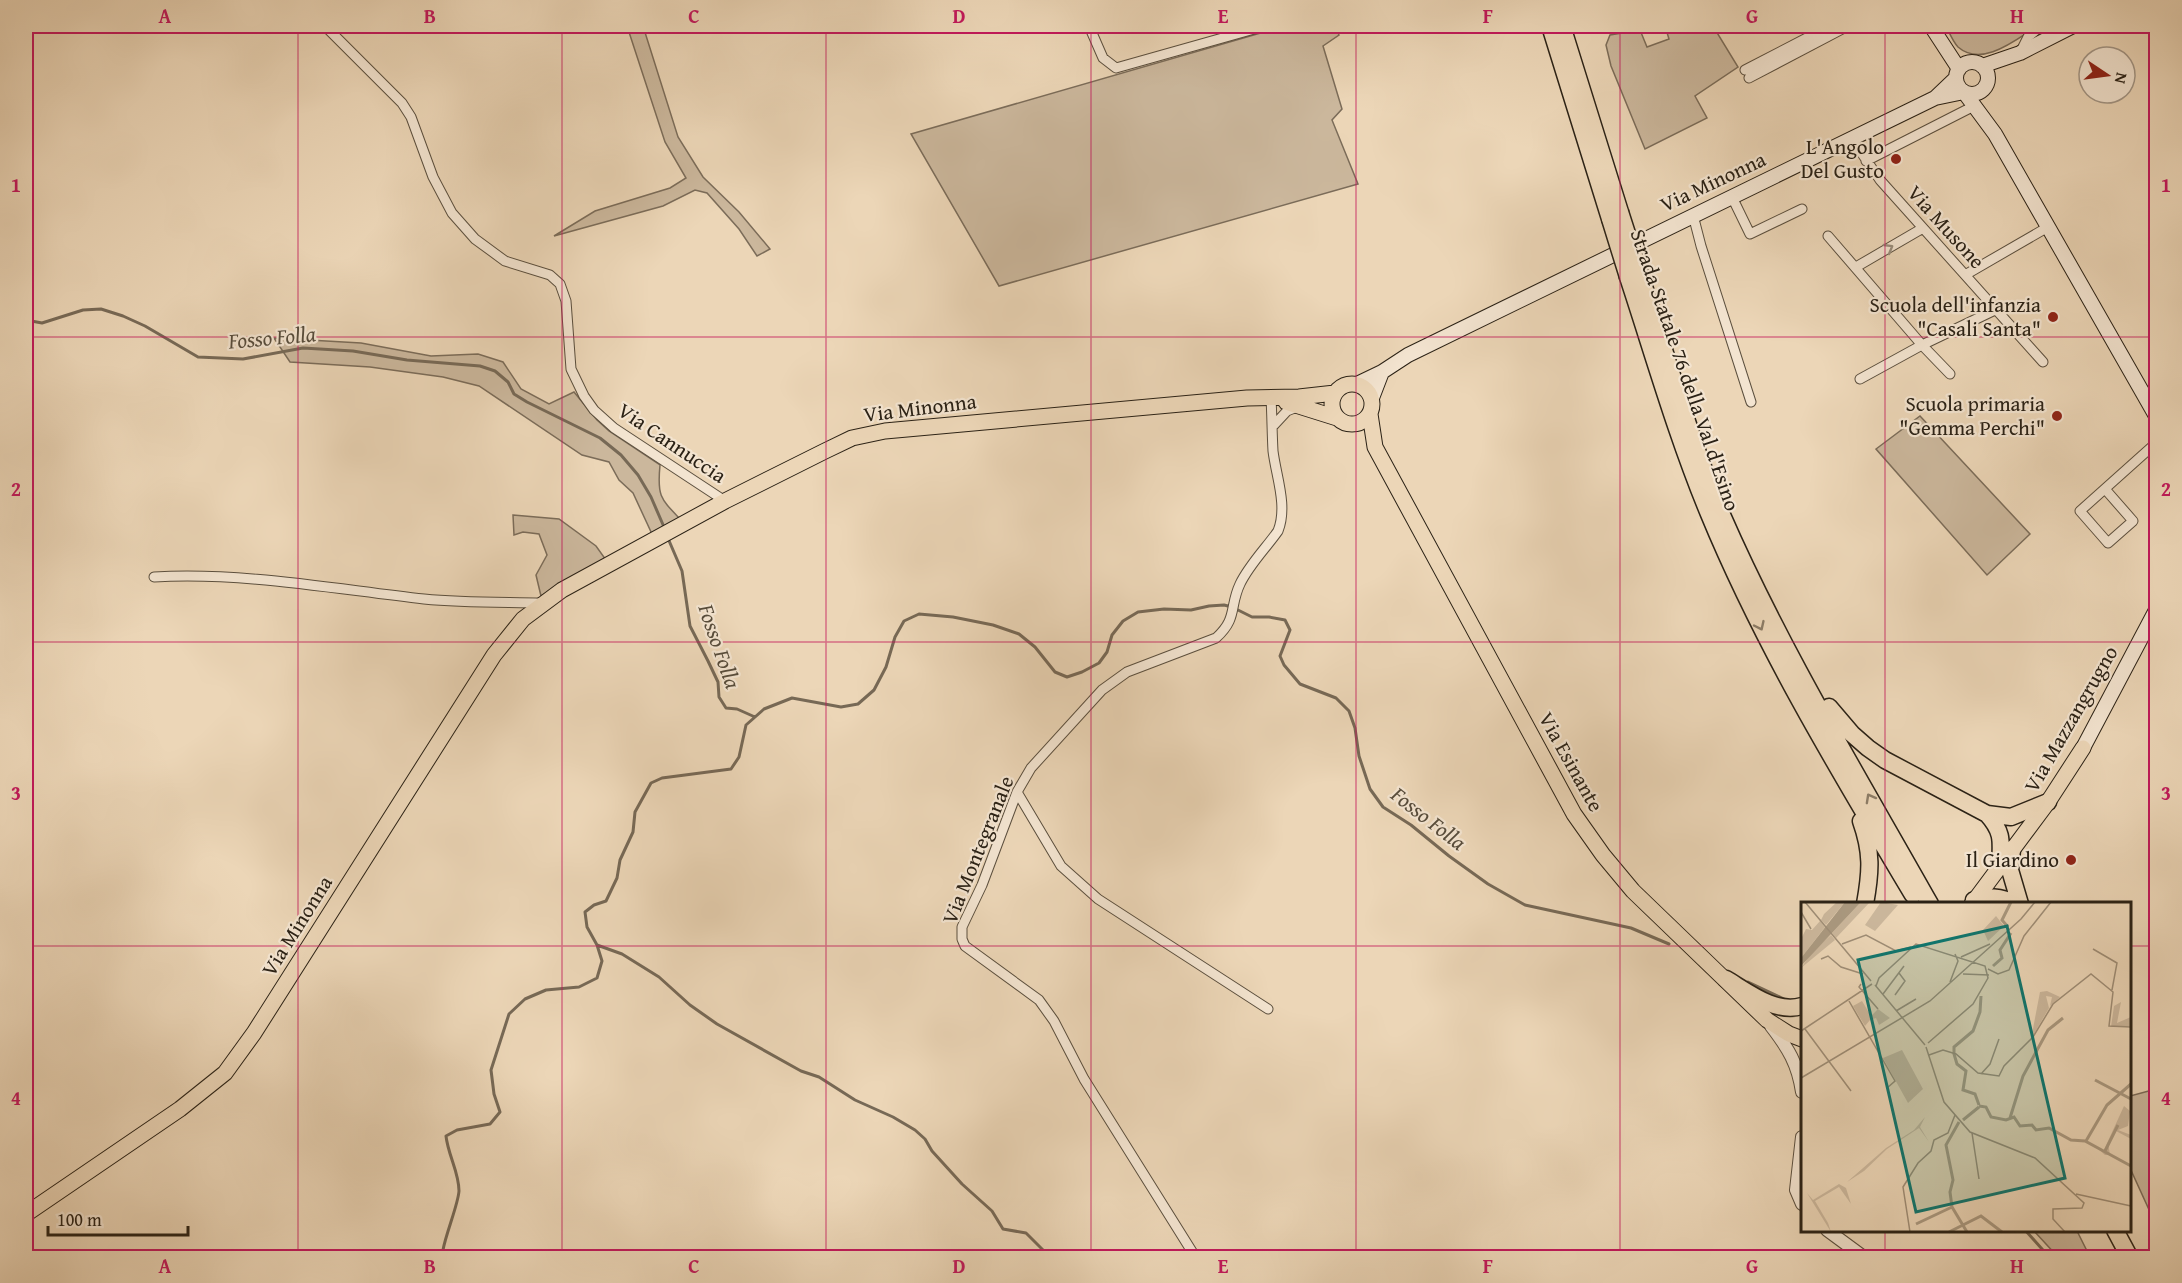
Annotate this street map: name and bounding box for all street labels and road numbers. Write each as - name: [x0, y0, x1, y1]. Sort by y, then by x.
- street label: Via Minonna: [1655, 144, 1771, 220]
- street label: Via Musone: [1900, 178, 1993, 276]
- street label: Strada Statale 76 della Val d'Esino: [1623, 225, 1748, 515]
- street label: Via Minonna: [862, 385, 978, 430]
- street label: Via Cannuccia: [612, 395, 733, 490]
- street label: Via Mazzangrugno: [2016, 640, 2125, 798]
- street label: Via Esinante: [1531, 706, 1612, 817]
- street label: Via Montegranale: [934, 771, 1021, 929]
- street label: Via Minonna: [253, 869, 340, 982]

